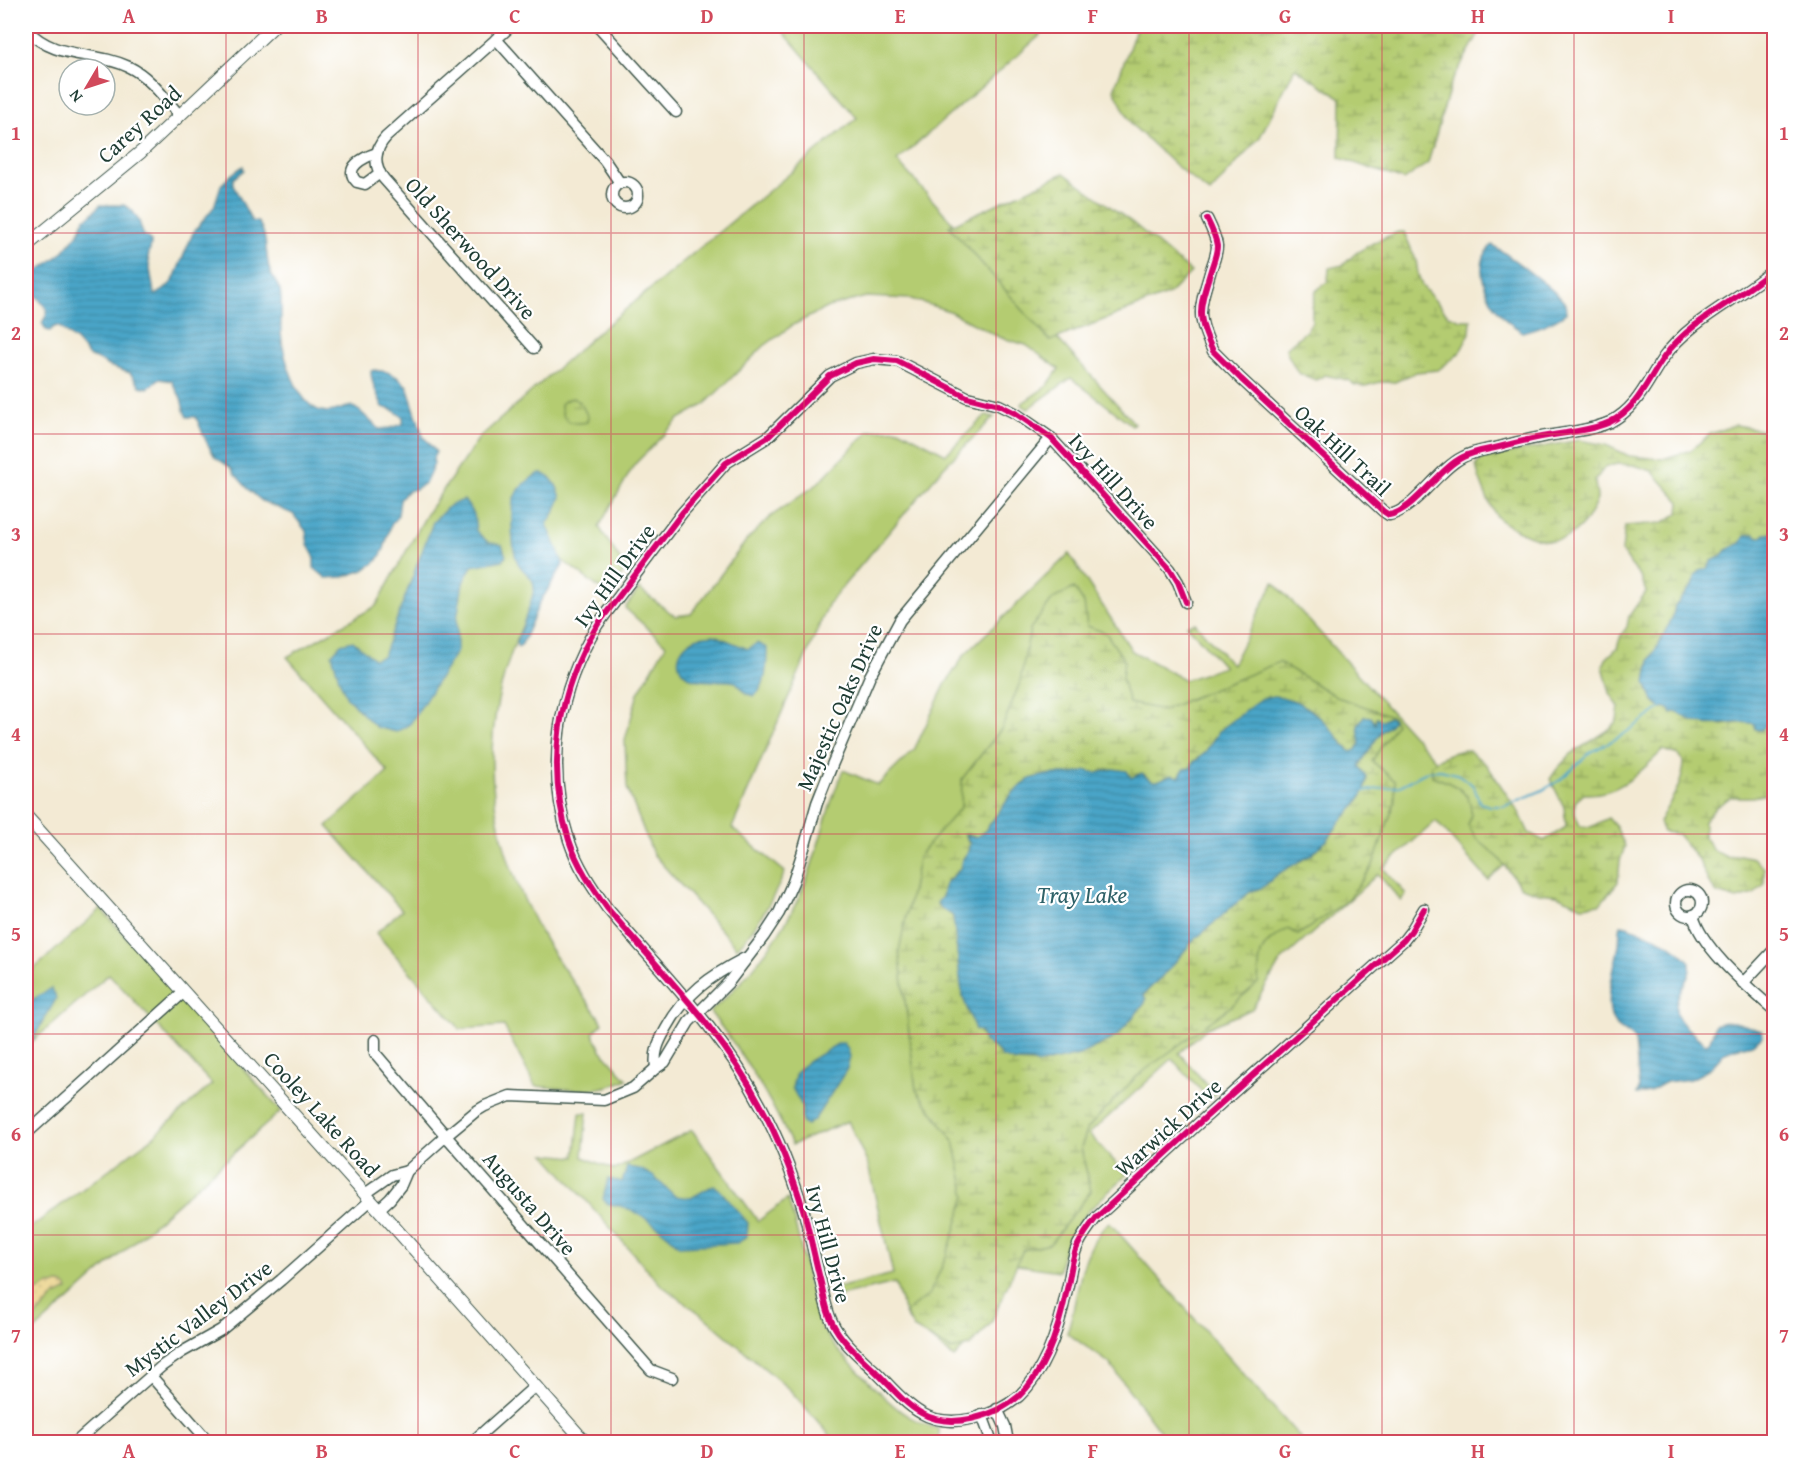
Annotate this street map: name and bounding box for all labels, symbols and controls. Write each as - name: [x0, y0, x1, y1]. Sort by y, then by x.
- text: A: [123, 1, 136, 30]
- text: B: [316, 1, 328, 30]
- text: C: [509, 1, 521, 30]
- text: D: [700, 1, 714, 30]
- text: E: [895, 1, 906, 30]
- text: F: [1088, 1, 1098, 30]
- text: G: [1279, 1, 1291, 30]
- text: H: [1471, 1, 1485, 30]
- text: I: [1668, 1, 1674, 30]
- north arrow: [57, 57, 117, 117]
- street label: Carey Road: [90, 77, 188, 170]
- text: N: [62, 84, 88, 108]
- text: 1: [11, 118, 21, 147]
- text: 1: [1779, 118, 1789, 147]
- street label: Old Sherwood Drive: [398, 170, 544, 326]
- text: 2: [11, 318, 21, 347]
- text: 2: [1779, 318, 1789, 347]
- street label: Oak Hill Trail: [1288, 397, 1398, 503]
- street label: Ivy Hill Drive: [1062, 425, 1166, 537]
- street label: Ivy Hill Drive: [566, 517, 662, 633]
- text: 3: [11, 519, 21, 548]
- text: 3: [1779, 519, 1789, 548]
- street label: Majestic Oaks Drive: [788, 618, 890, 796]
- text: 4: [11, 719, 21, 748]
- text: 4: [1779, 719, 1789, 748]
- water label: Tray Lake: [1037, 877, 1128, 912]
- text: 5: [11, 919, 21, 948]
- text: 5: [1779, 919, 1789, 948]
- street label: Cooley Lake Road: [257, 1044, 388, 1184]
- street label: Warwick Drive: [1108, 1070, 1228, 1184]
- text: 6: [11, 1119, 21, 1148]
- text: 6: [1779, 1119, 1789, 1148]
- street label: Augusta Drive: [476, 1144, 584, 1262]
- street label: Ivy Hill Drive: [798, 1181, 860, 1307]
- street label: Mystic Valley Drive: [117, 1252, 279, 1384]
- text: 7: [11, 1320, 21, 1349]
- text: 7: [1779, 1320, 1789, 1349]
- text: A: [123, 1436, 136, 1465]
- text: B: [316, 1436, 328, 1465]
- text: C: [509, 1436, 521, 1465]
- text: D: [700, 1436, 714, 1465]
- text: E: [895, 1436, 906, 1465]
- text: F: [1088, 1436, 1098, 1465]
- text: G: [1279, 1436, 1291, 1465]
- text: H: [1471, 1436, 1485, 1465]
- text: I: [1668, 1436, 1674, 1465]

